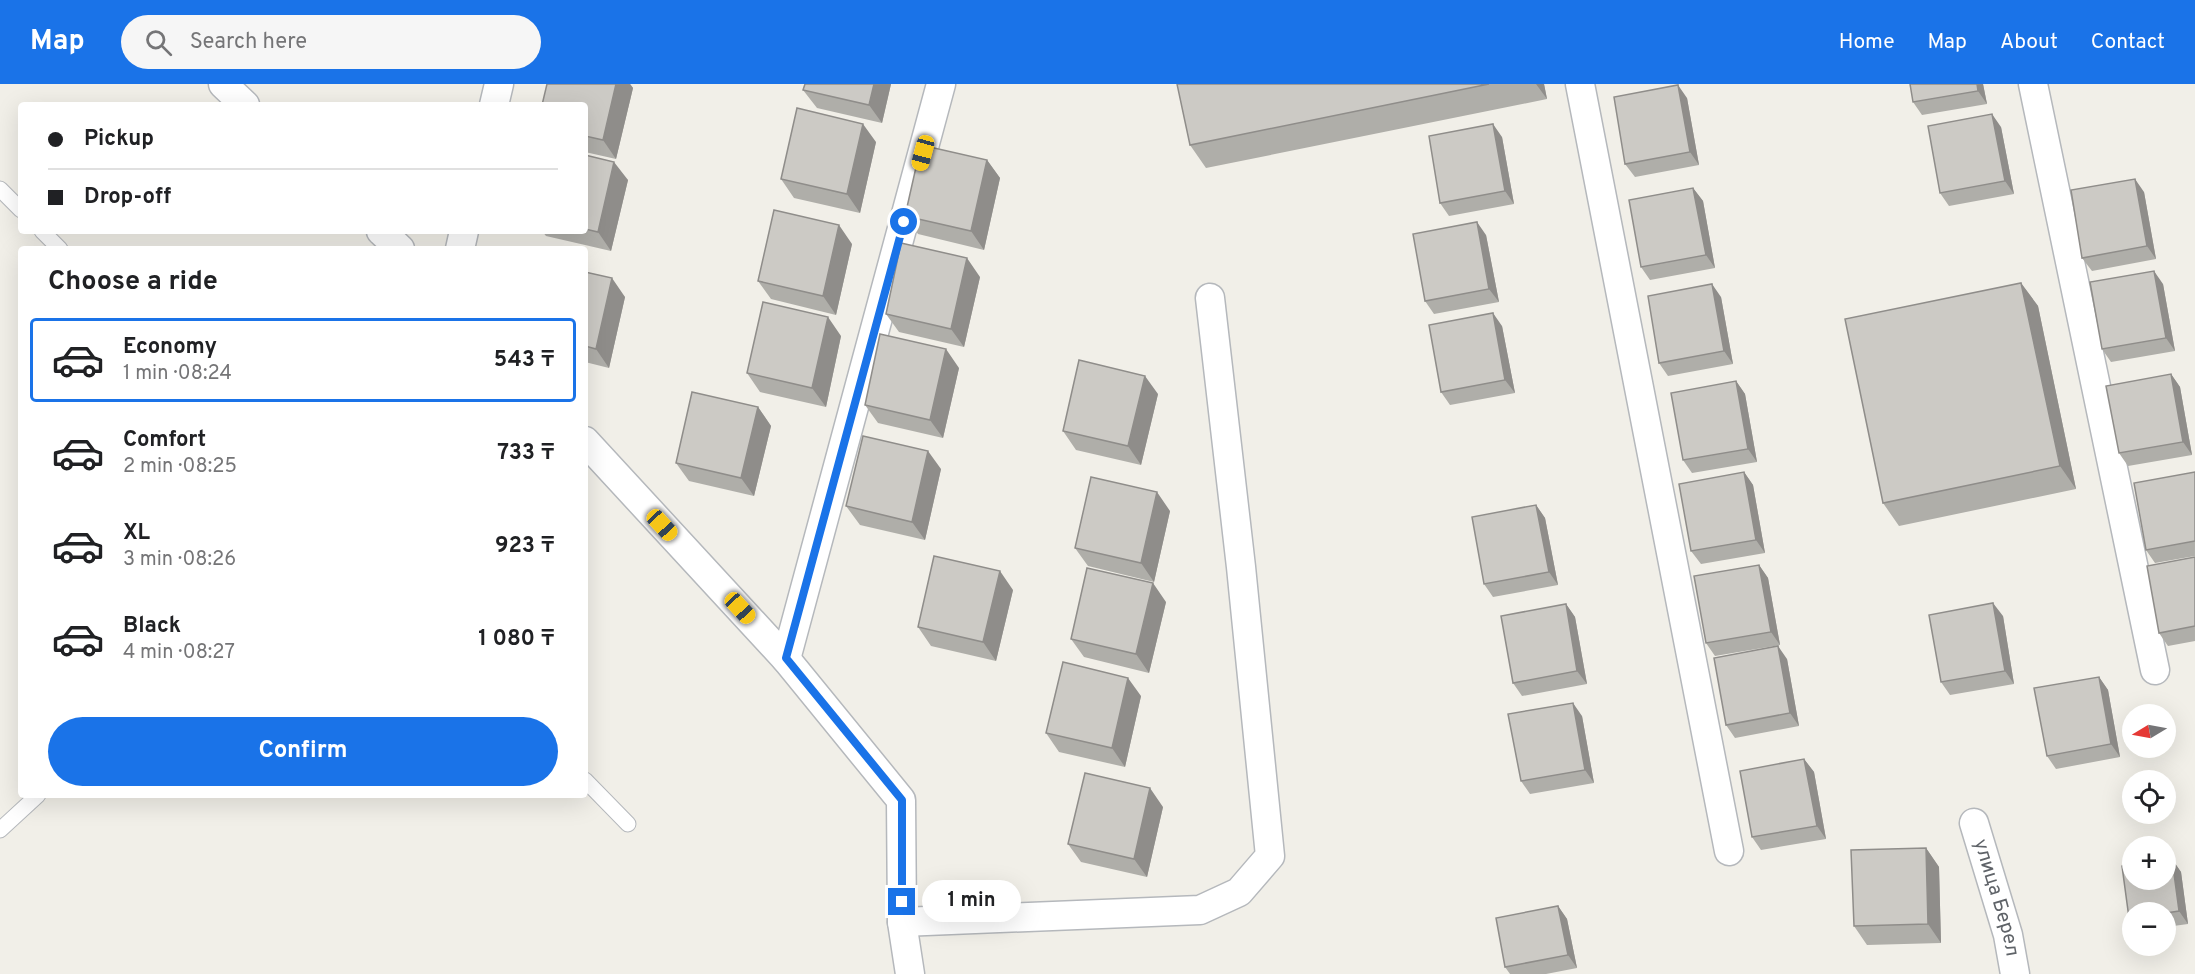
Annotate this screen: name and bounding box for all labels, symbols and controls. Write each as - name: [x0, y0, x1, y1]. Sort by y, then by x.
- search box: [121, 15, 541, 69]
- text: Map: [30, 24, 85, 60]
- icon: search: [142, 26, 175, 59]
- text: Search here: [190, 29, 307, 56]
- text: Home: [1839, 29, 1895, 56]
- text: Map: [1928, 29, 1967, 56]
- text: About: [2000, 29, 2058, 56]
- text: Contact: [2091, 29, 2165, 56]
- text: Pickup: [84, 126, 154, 153]
- car: [910, 133, 936, 173]
- text: Drop-off: [84, 184, 171, 211]
- route start: [890, 208, 917, 235]
- text: Choose a ride: [48, 265, 218, 299]
- icon: car: [51, 333, 105, 387]
- text: Economy: [123, 334, 217, 361]
- text: 543 ₸: [494, 347, 555, 374]
- text: 1 min · 08:24: [123, 361, 232, 387]
- icon: car: [51, 426, 105, 480]
- text: Comfort: [123, 427, 206, 454]
- text: 733 ₸: [497, 440, 555, 467]
- text: 2 min · 08:25: [123, 454, 237, 480]
- car: [643, 506, 681, 544]
- icon: car: [51, 519, 105, 573]
- text: XL: [123, 520, 150, 547]
- text: 923 ₸: [495, 533, 555, 560]
- text: 3 min · 08:26: [123, 547, 236, 573]
- car: [721, 589, 759, 627]
- icon: car: [51, 612, 105, 666]
- text: Black: [123, 613, 181, 640]
- text: 1 080 ₸: [478, 626, 555, 653]
- text: 4 min · 08:27: [123, 640, 235, 666]
- north arrow: [2122, 704, 2176, 758]
- map controls: [2122, 704, 2176, 956]
- button: Confirm: [48, 717, 558, 786]
- button: locate: [2122, 770, 2176, 824]
- street label: улица Берел: [1967, 836, 2025, 958]
- button: +: [2122, 836, 2176, 890]
- callout: 1 min: [923, 881, 1022, 923]
- route end: [888, 888, 915, 915]
- text: 1 min: [947, 888, 996, 914]
- button: −: [2122, 902, 2176, 956]

